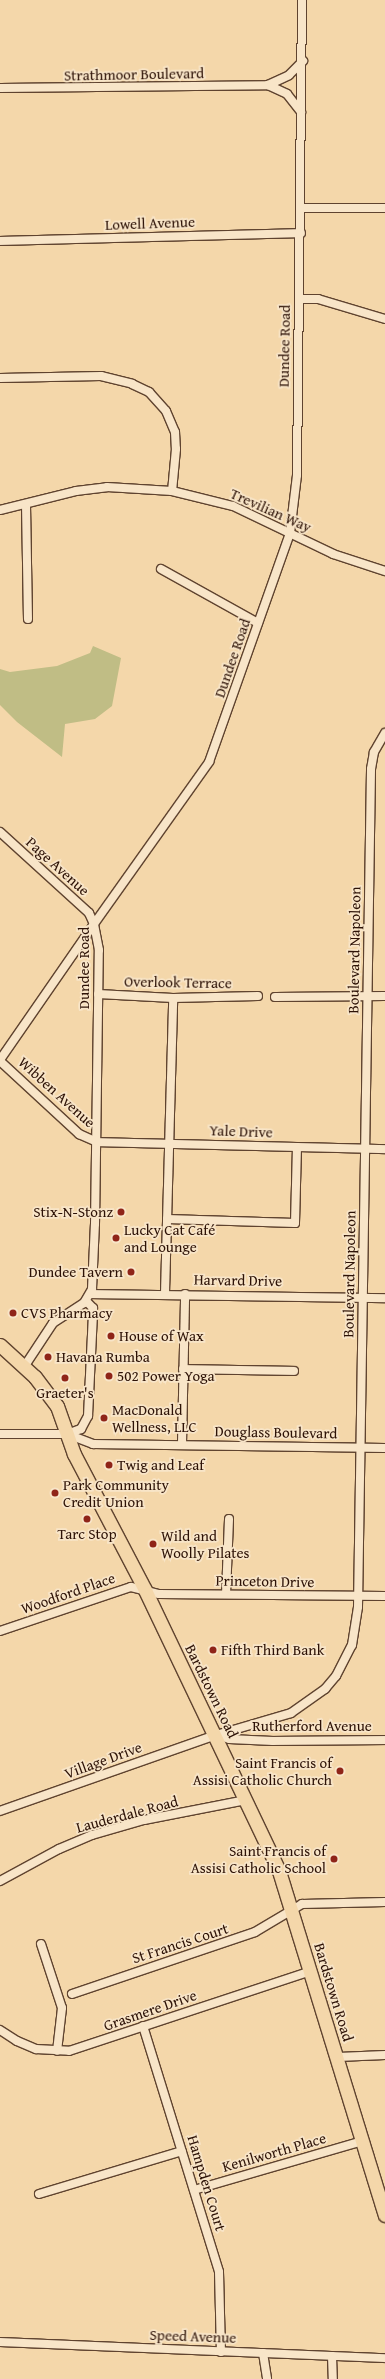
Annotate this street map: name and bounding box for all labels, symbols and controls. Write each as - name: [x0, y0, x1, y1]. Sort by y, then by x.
- street label: Strathmoor Boulevard: [64, 64, 204, 84]
- street label: Lowell Avenue: [105, 212, 195, 234]
- street label: Dundee Road: [274, 305, 294, 387]
- street label: Trevilian Way: [228, 484, 314, 536]
- street label: Dundee Road: [210, 616, 254, 700]
- street label: Page Avenue: [23, 833, 93, 899]
- street label: Boulevard Napoleon: [344, 886, 364, 1014]
- street label: Dundee Road: [75, 927, 93, 1009]
- street label: Overlook Terrace: [124, 972, 232, 992]
- street label: Wibben Avenue: [15, 1053, 99, 1131]
- street label: Yale Drive: [209, 1121, 273, 1141]
- place label: Stix-N-Stonz: [33, 1203, 113, 1221]
- marker: Stix-N-Stonz: [116, 1207, 126, 1217]
- street label: Boulevard Napoleon: [339, 1210, 359, 1338]
- place label: Lucky Cat Café and Lounge: [124, 1220, 215, 1255]
- marker: Lucky Cat Café and Lounge: [111, 1233, 121, 1243]
- place label: Dundee Tavern: [29, 1263, 123, 1281]
- marker: Dundee Tavern: [126, 1267, 136, 1277]
- street label: Harvard Drive: [194, 1270, 282, 1290]
- place label: CVS Pharmacy: [21, 1304, 113, 1322]
- marker: CVS Pharmacy: [8, 1308, 18, 1318]
- place label: House of Wax: [119, 1327, 204, 1345]
- marker: House of Wax: [106, 1331, 116, 1341]
- place label: Havana Rumba: [56, 1348, 150, 1366]
- marker: Havana Rumba: [43, 1352, 53, 1362]
- place label: 502 Power Yoga: [117, 1367, 215, 1385]
- marker: 502 Power Yoga: [104, 1371, 114, 1381]
- marker: Graeter's: [60, 1373, 70, 1383]
- place label: Graeter's: [36, 1384, 94, 1402]
- place label: MacDonald Wellness, LLC: [112, 1400, 197, 1435]
- marker: MacDonald Wellness, LLC: [99, 1413, 109, 1423]
- street label: Douglass Boulevard: [215, 1422, 337, 1442]
- place label: Twig and Leaf: [117, 1456, 204, 1474]
- marker: Twig and Leaf: [104, 1460, 114, 1470]
- place label: Park Community Credit Union: [63, 1475, 169, 1510]
- marker: Park Community Credit Union: [50, 1488, 60, 1498]
- marker: Tarc Stop: [82, 1514, 92, 1524]
- place label: Tarc Stop: [57, 1525, 117, 1543]
- place label: Wild and Woolly Pilates: [161, 1526, 250, 1561]
- marker: Wild and Woolly Pilates: [148, 1539, 158, 1549]
- street label: Woodford Place: [19, 1568, 117, 1618]
- street label: Princeton Drive: [215, 1571, 315, 1591]
- street label: Bardstown Road: [182, 1641, 242, 1741]
- place label: Fifth Third Bank: [221, 1641, 324, 1659]
- marker: Fifth Third Bank: [208, 1645, 218, 1655]
- street label: Rutherford Avenue: [252, 1717, 372, 1735]
- street label: Village Drive: [62, 1738, 144, 1782]
- place label: Saint Francis of Assisi Catholic Church: [193, 1753, 332, 1788]
- marker: Saint Francis of Assisi Catholic Church: [335, 1766, 345, 1776]
- street label: Lauderdale Road: [74, 1792, 180, 1836]
- place label: Saint Francis of Assisi Catholic School: [191, 1841, 326, 1876]
- marker: Saint Francis of Assisi Catholic School: [329, 1854, 339, 1864]
- street label: St Francis Court: [130, 1919, 230, 1967]
- street label: Bardstown Road: [310, 1941, 358, 2043]
- street label: Grasmere Drive: [101, 1986, 199, 2034]
- street label: Kenilworth Place: [220, 2129, 328, 2175]
- street label: Hampden Court: [184, 2133, 230, 2233]
- street label: Speed Avenue: [149, 2325, 237, 2347]

